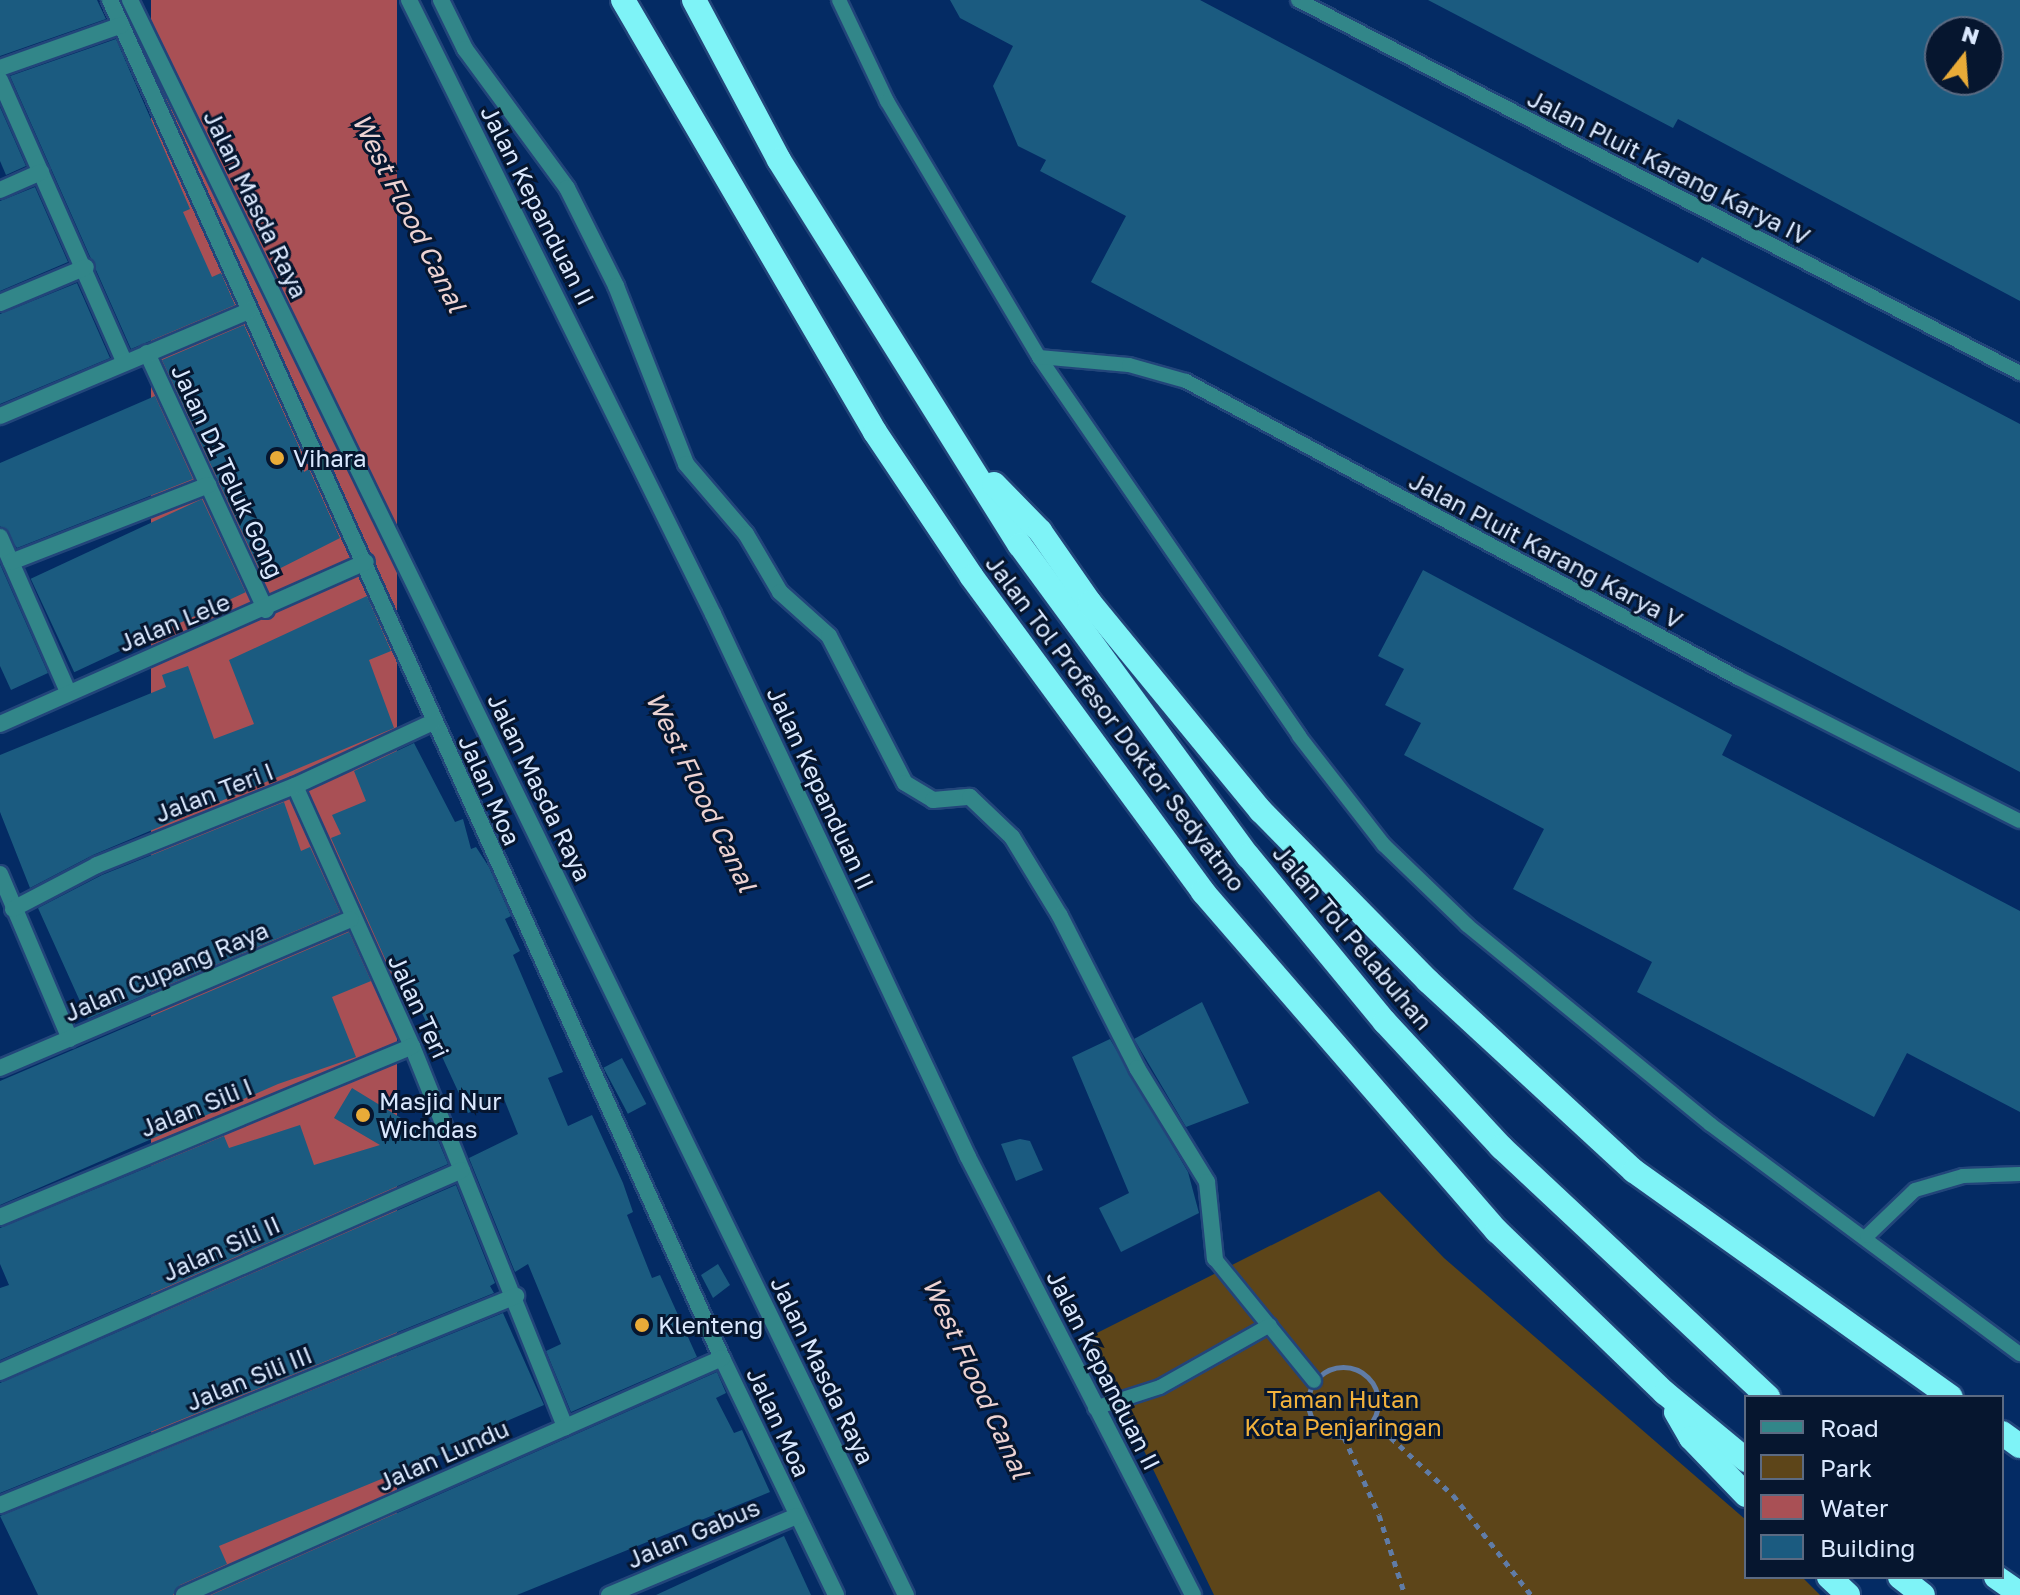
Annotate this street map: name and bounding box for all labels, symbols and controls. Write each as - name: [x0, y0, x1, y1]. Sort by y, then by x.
- north arrow: [1924, 16, 2004, 96]
- text: N: [1959, 19, 1983, 50]
- street label: Jalan Pluit Karang Karya IV: [1523, 83, 1815, 251]
- street label: Jalan Kepanduan II: [475, 100, 601, 310]
- street label: Jalan Masda Raya: [198, 105, 314, 303]
- water label: West Flood Canal: [346, 109, 472, 317]
- street label: Jalan D1 Teluk Gong: [166, 360, 290, 582]
- place label: Vihara: [293, 444, 367, 472]
- marker: Vihara: [268, 449, 286, 467]
- street label: Jalan Pluit Karang Karya V: [1404, 466, 1688, 634]
- street label: Jalan Tol Profesor Doktor Sedyatmo: [980, 549, 1252, 897]
- street label: Jalan Lele: [114, 587, 234, 657]
- street label: Jalan Kepanduan II: [761, 682, 881, 894]
- water label: West Flood Canal: [639, 687, 763, 897]
- street label: Jalan Masda Raya: [482, 688, 598, 886]
- street label: Jalan Moa: [453, 730, 527, 850]
- street label: Jalan Teri I: [151, 756, 277, 828]
- street label: Jalan Tol Pelabuhan: [1267, 839, 1439, 1035]
- street label: Jalan Cupang Raya: [60, 915, 272, 1027]
- street label: Jalan Teri: [382, 949, 456, 1063]
- street label: Jalan Sili I: [136, 1071, 256, 1143]
- place label: Masjid Nur Wichdas: [379, 1087, 502, 1143]
- marker: Masjid Nur Wichdas: [354, 1106, 372, 1124]
- street label: Jalan Sili II: [158, 1209, 284, 1287]
- street label: Jalan Kepanduan II: [1041, 1265, 1167, 1475]
- street label: Jalan Masda Raya: [765, 1271, 881, 1469]
- water label: West Flood Canal: [916, 1272, 1036, 1484]
- place label: Klenteng: [658, 1311, 763, 1339]
- marker: Klenteng: [633, 1316, 651, 1334]
- street label: Jalan Sili III: [182, 1340, 316, 1416]
- street label: Jalan Moa: [741, 1363, 817, 1481]
- park label: Taman Hutan Kota Penjaringan: [1244, 1385, 1442, 1441]
- legend: [1744, 1395, 2004, 1579]
- street label: Jalan Lundu: [373, 1413, 513, 1497]
- text: Road: [1820, 1413, 1879, 1442]
- text: Park: [1820, 1453, 1872, 1482]
- street label: Jalan Gabus: [622, 1492, 764, 1574]
- text: Water: [1820, 1493, 1888, 1522]
- text: Building: [1820, 1533, 1915, 1562]

